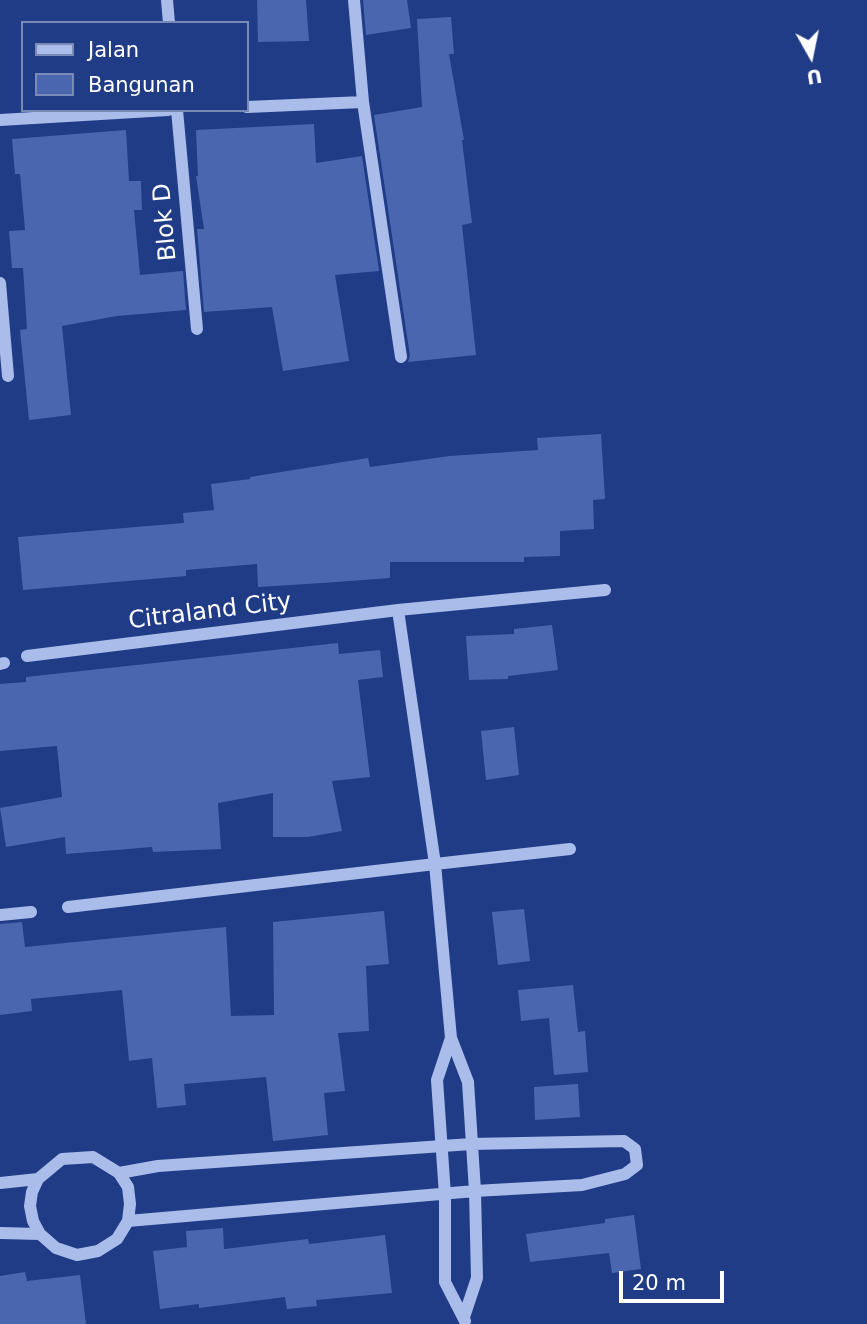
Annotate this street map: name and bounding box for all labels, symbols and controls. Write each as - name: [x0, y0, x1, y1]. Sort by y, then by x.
- legend: [21, 21, 248, 112]
- north arrow: [776, 21, 846, 91]
- text: Jalan: [88, 38, 139, 62]
- text: U: [805, 65, 824, 89]
- text: Bangunan: [88, 73, 195, 97]
- street label: Blok D: [148, 182, 184, 262]
- street label: Citraland City: [127, 588, 293, 636]
- scale bar: [622, 1258, 727, 1302]
- text: 20 m: [632, 1271, 686, 1295]

